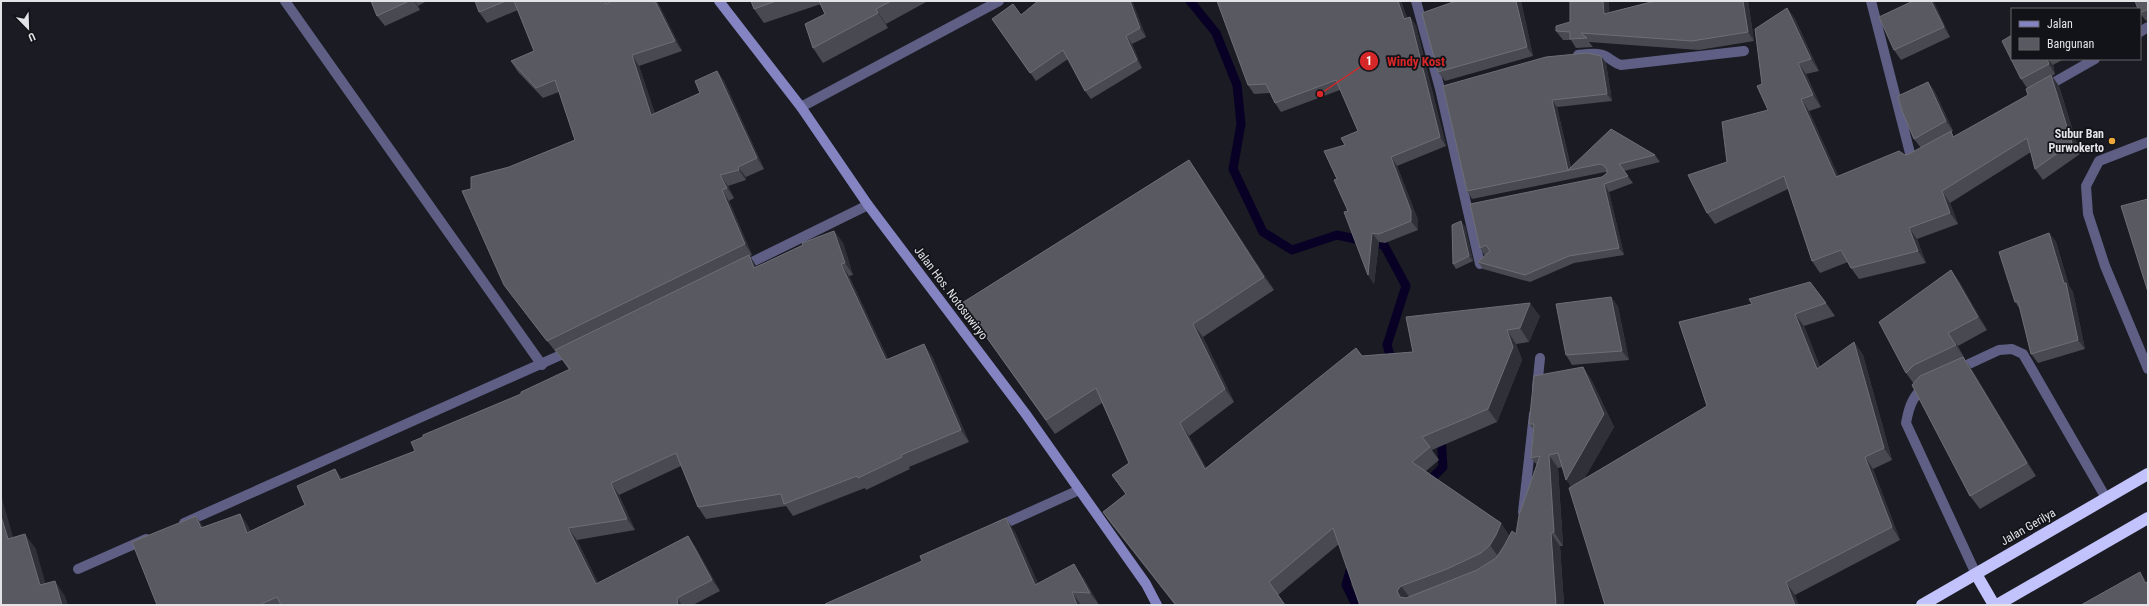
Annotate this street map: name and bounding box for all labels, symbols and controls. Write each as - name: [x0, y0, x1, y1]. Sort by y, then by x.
- north arrow: [8, 8, 48, 48]
- legend: [2011, 8, 2141, 60]
- text: Jalan: [2047, 17, 2073, 31]
- text: U: [26, 30, 37, 44]
- text: Bangunan: [2047, 37, 2094, 51]
- callout: Windy Kost: [1359, 49, 1453, 74]
- text: 1: [1366, 54, 1372, 68]
- text: Windy Kost: [1387, 54, 1445, 69]
- place label: Subur Ban Purwokerto: [2049, 127, 2104, 155]
- marker: Subur Ban Purwokerto: [2107, 136, 2117, 146]
- street label: Jalan Hos. Notosuwiryo: [911, 244, 991, 342]
- street label: Jalan Gerilya: [1998, 506, 2058, 548]

